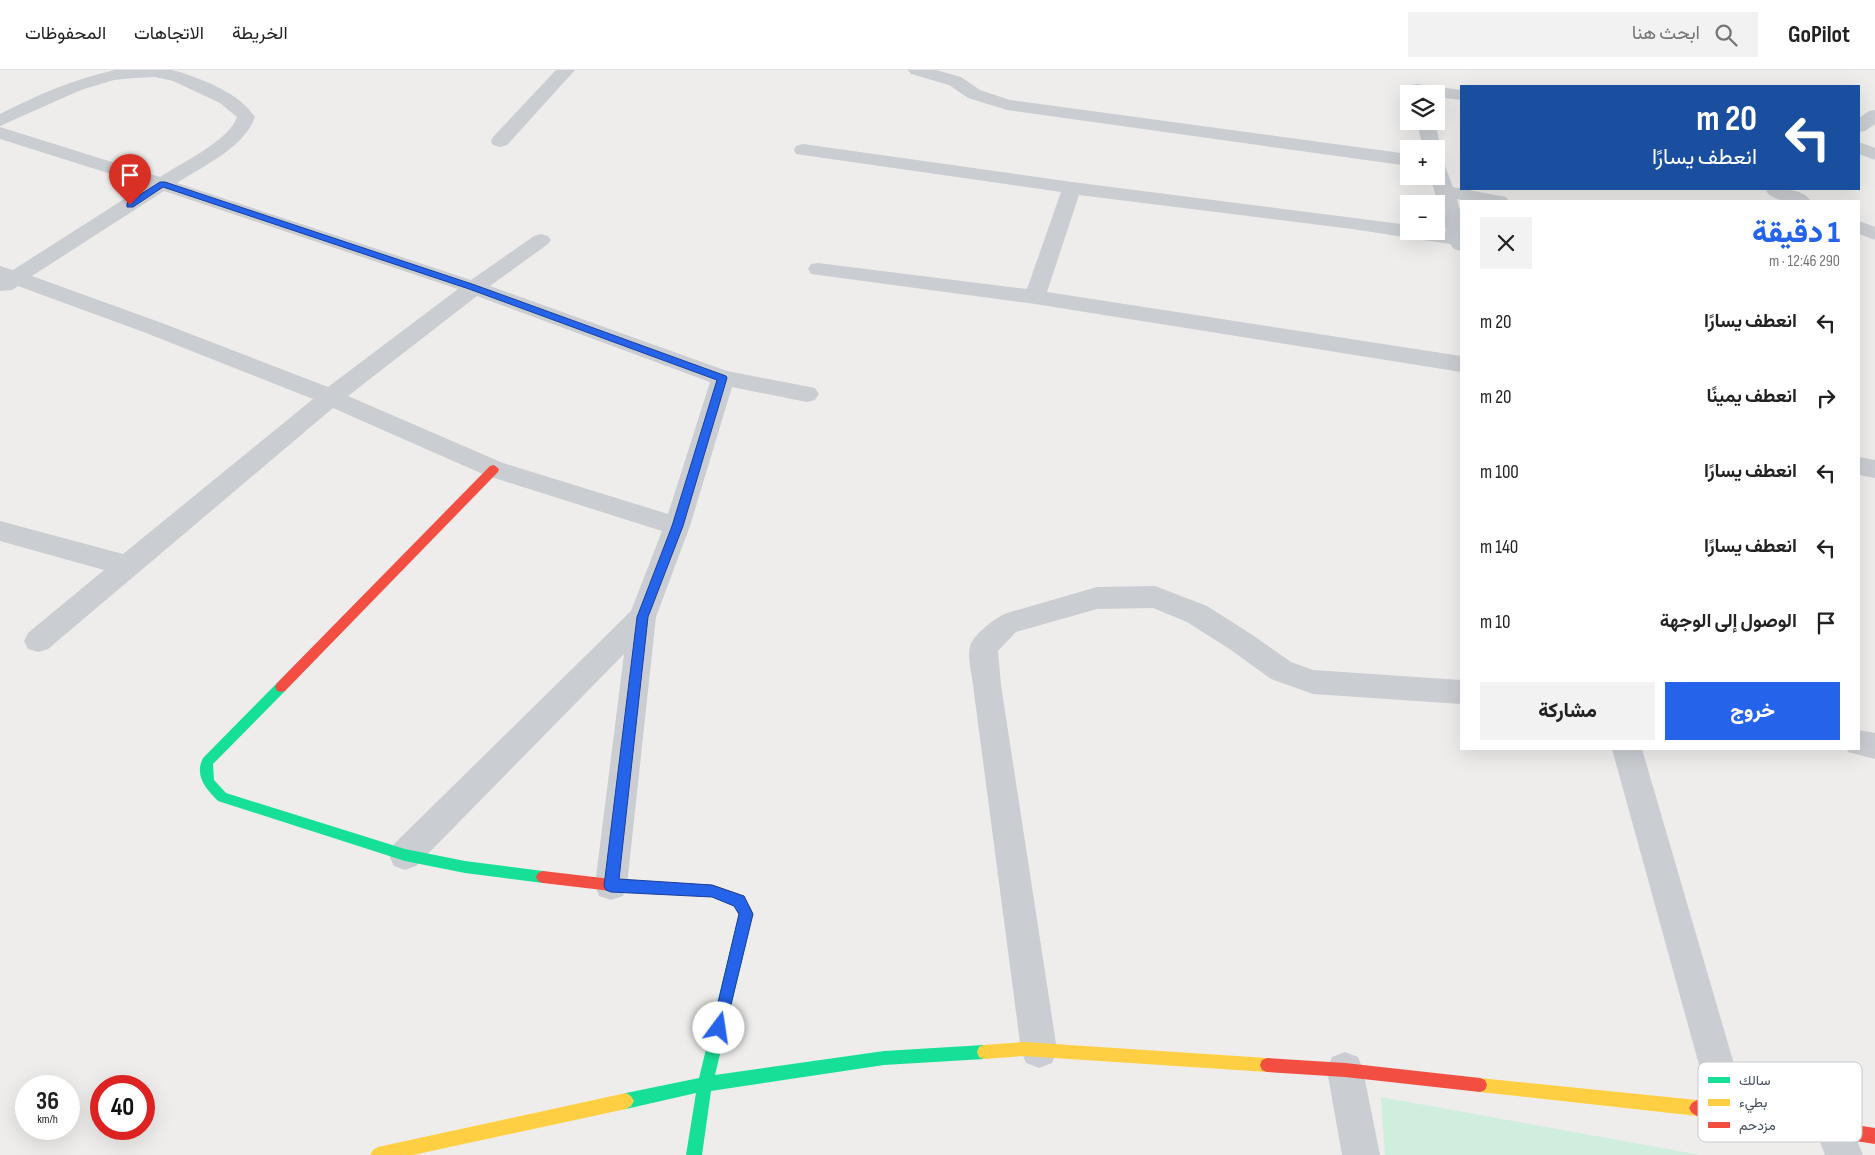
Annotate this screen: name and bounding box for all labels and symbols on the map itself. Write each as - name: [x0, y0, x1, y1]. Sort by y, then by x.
- pin: [109, 154, 151, 205]
- position arrow: [692, 1001, 744, 1053]
- legend: [1698, 1062, 1862, 1142]
- text: سالك: [1739, 1072, 1770, 1089]
- speed limit sign: 40: [90, 1075, 155, 1140]
- text: بطيء: [1739, 1094, 1767, 1114]
- text: مزدحم: [1739, 1117, 1776, 1134]

